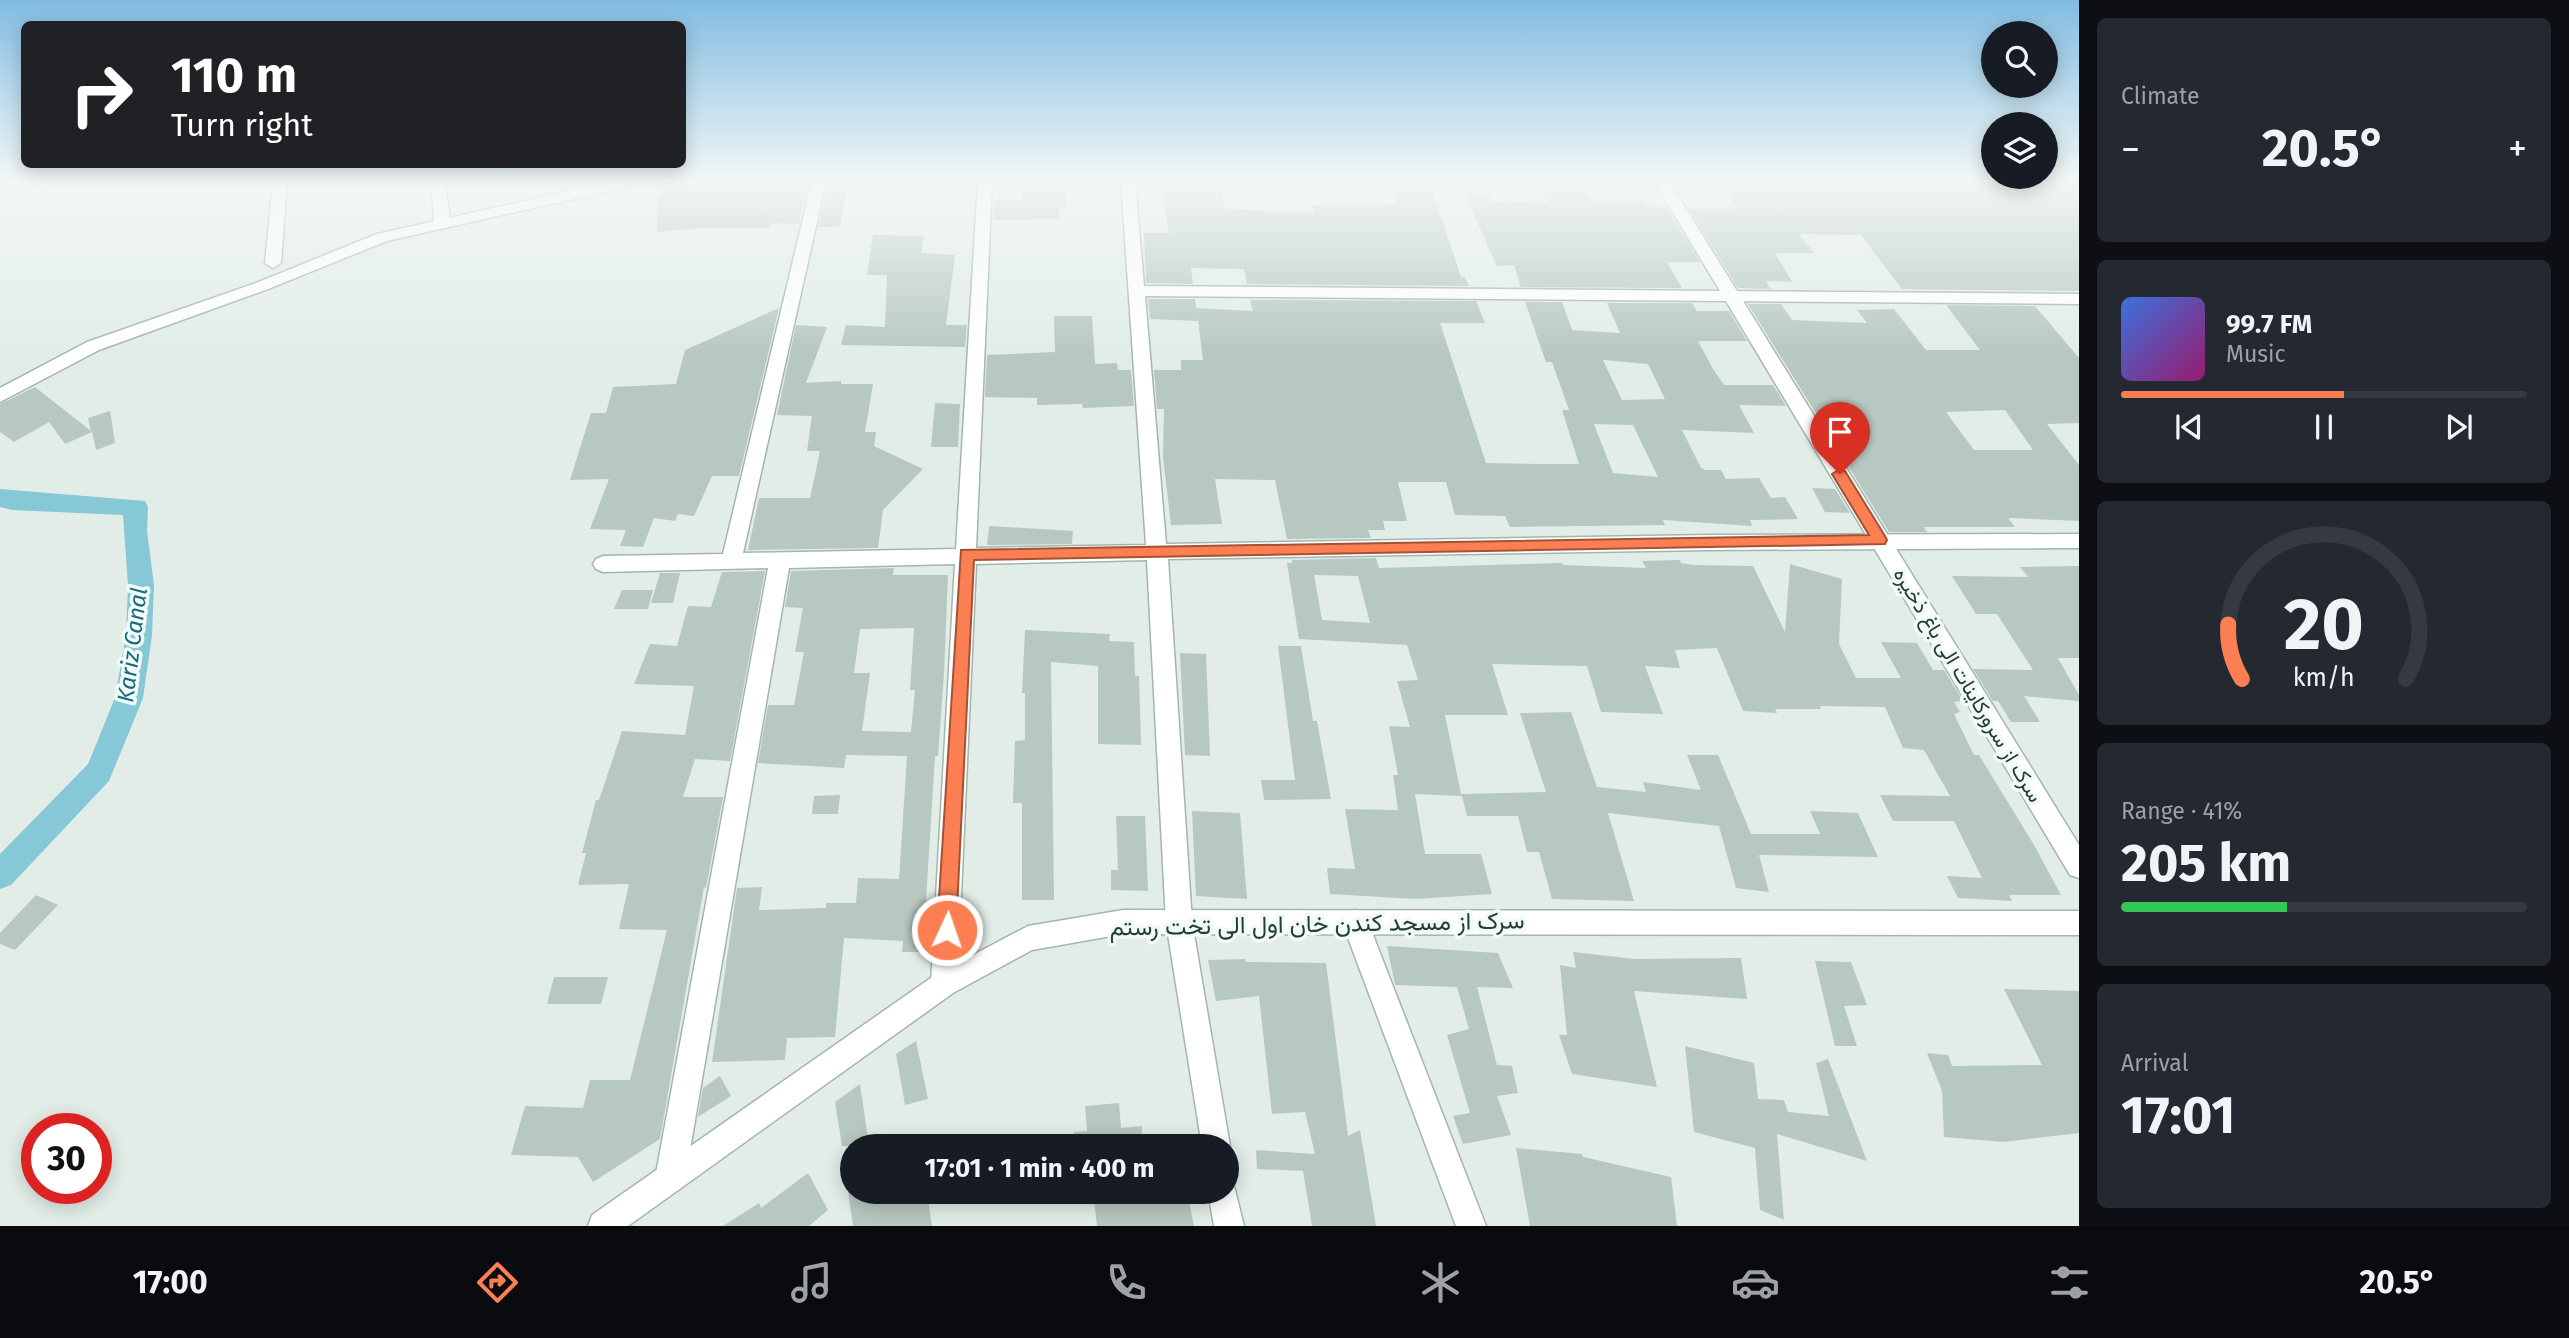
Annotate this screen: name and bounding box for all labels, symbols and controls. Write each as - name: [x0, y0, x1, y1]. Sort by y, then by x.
- map controls: [1981, 21, 2058, 189]
- button: search: [1981, 21, 2058, 98]
- text: 110 m: [171, 46, 297, 105]
- icon: right: [56, 49, 147, 140]
- text: Climate: [2121, 82, 2200, 110]
- text: Turn right: [171, 106, 313, 144]
- button: layers: [1981, 112, 2058, 189]
- text: 20.5°: [2262, 117, 2386, 180]
- text: −: [2121, 126, 2140, 172]
- text: +: [2508, 126, 2527, 172]
- text: 99.7 FM: [2226, 309, 2312, 340]
- text: Music: [2226, 340, 2286, 368]
- pin: [1810, 402, 1870, 474]
- icon: previous: [2170, 408, 2208, 446]
- icon: pause: [2305, 408, 2343, 446]
- icon: next: [2440, 408, 2478, 446]
- icon: arrive: [1821, 413, 1859, 451]
- street label: سرک از سرورکاینات الی باغ ذخیره: [1887, 563, 2048, 808]
- text: 20: [2284, 581, 2364, 668]
- water label: Kariz Canal: [111, 586, 153, 704]
- text: km/h: [2293, 663, 2355, 693]
- text: Range · 41%: [2121, 797, 2242, 825]
- text: 205 km: [2121, 832, 2291, 895]
- position arrow: [910, 893, 984, 967]
- street label: سرک از مسجد کندن خان اول الی تخت رستم: [1109, 906, 1525, 944]
- text: Arrival: [2121, 1049, 2188, 1077]
- text: 17:01: [2121, 1084, 2235, 1147]
- speed limit sign: 30: [21, 1113, 112, 1204]
- text: 17:01 · 1 min · 400 m: [924, 1153, 1155, 1184]
- icon: directions: [473, 1258, 522, 1307]
- icon: music: [787, 1258, 836, 1307]
- icon: phone: [1102, 1258, 1151, 1307]
- icon: climate: [1416, 1258, 1465, 1307]
- icon: car: [1731, 1258, 1780, 1307]
- icon: filters: [2045, 1258, 2094, 1307]
- text: 17:00: [133, 1263, 208, 1301]
- text: 20.5°: [2360, 1263, 2436, 1301]

